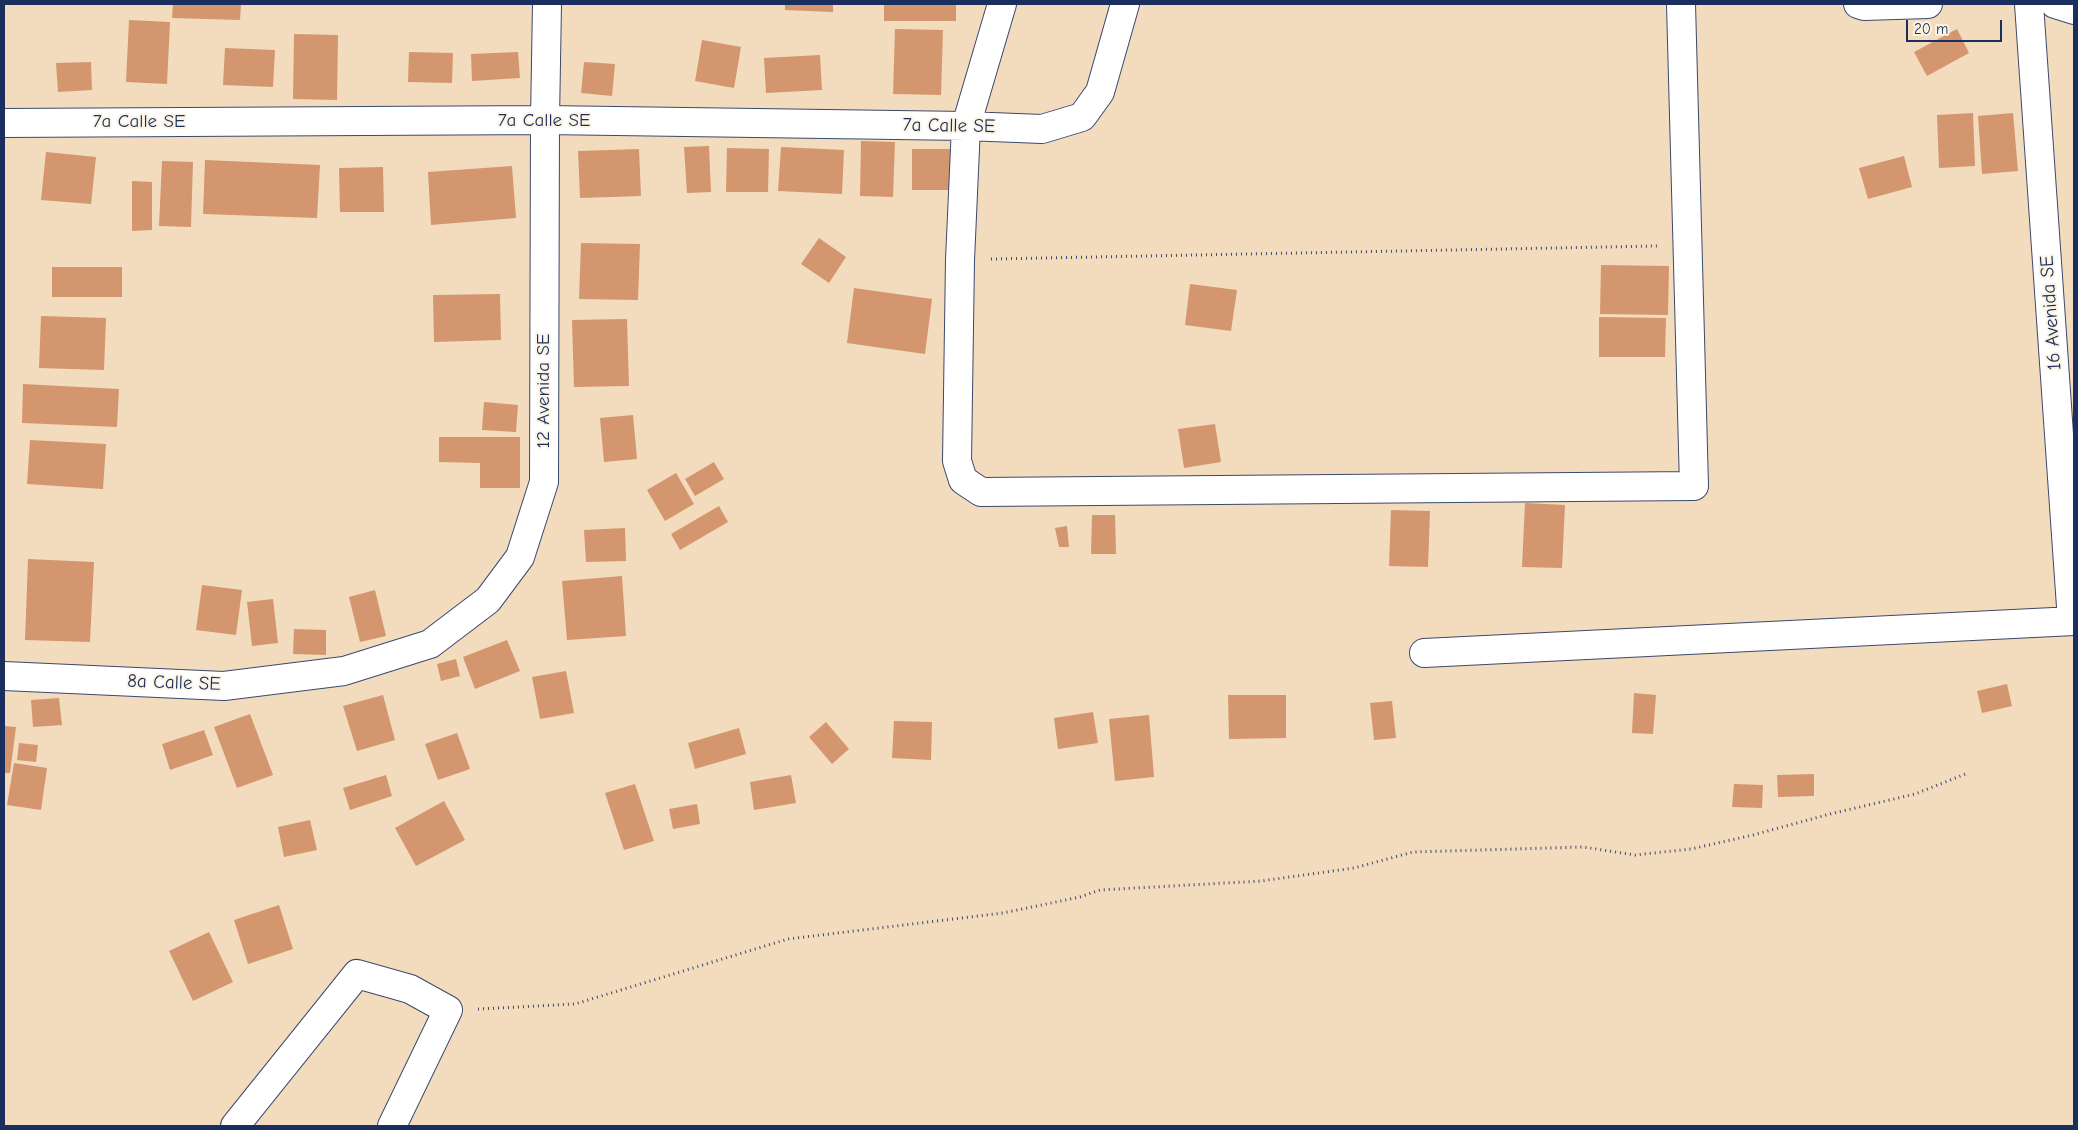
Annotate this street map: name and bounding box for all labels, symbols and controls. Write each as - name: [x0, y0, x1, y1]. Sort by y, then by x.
- scale bar: [1908, 10, 2004, 42]
- text: 20 m: [1914, 20, 1948, 38]
- street label: 7a Calle SE: [498, 110, 590, 132]
- street label: 7a Calle SE: [93, 111, 185, 133]
- street label: 7a Calle SE: [902, 114, 996, 138]
- street label: 16 Avenida SE: [2036, 255, 2066, 371]
- street label: 12 Avenida SE: [533, 334, 555, 448]
- street label: 8a Calle SE: [127, 670, 221, 696]

